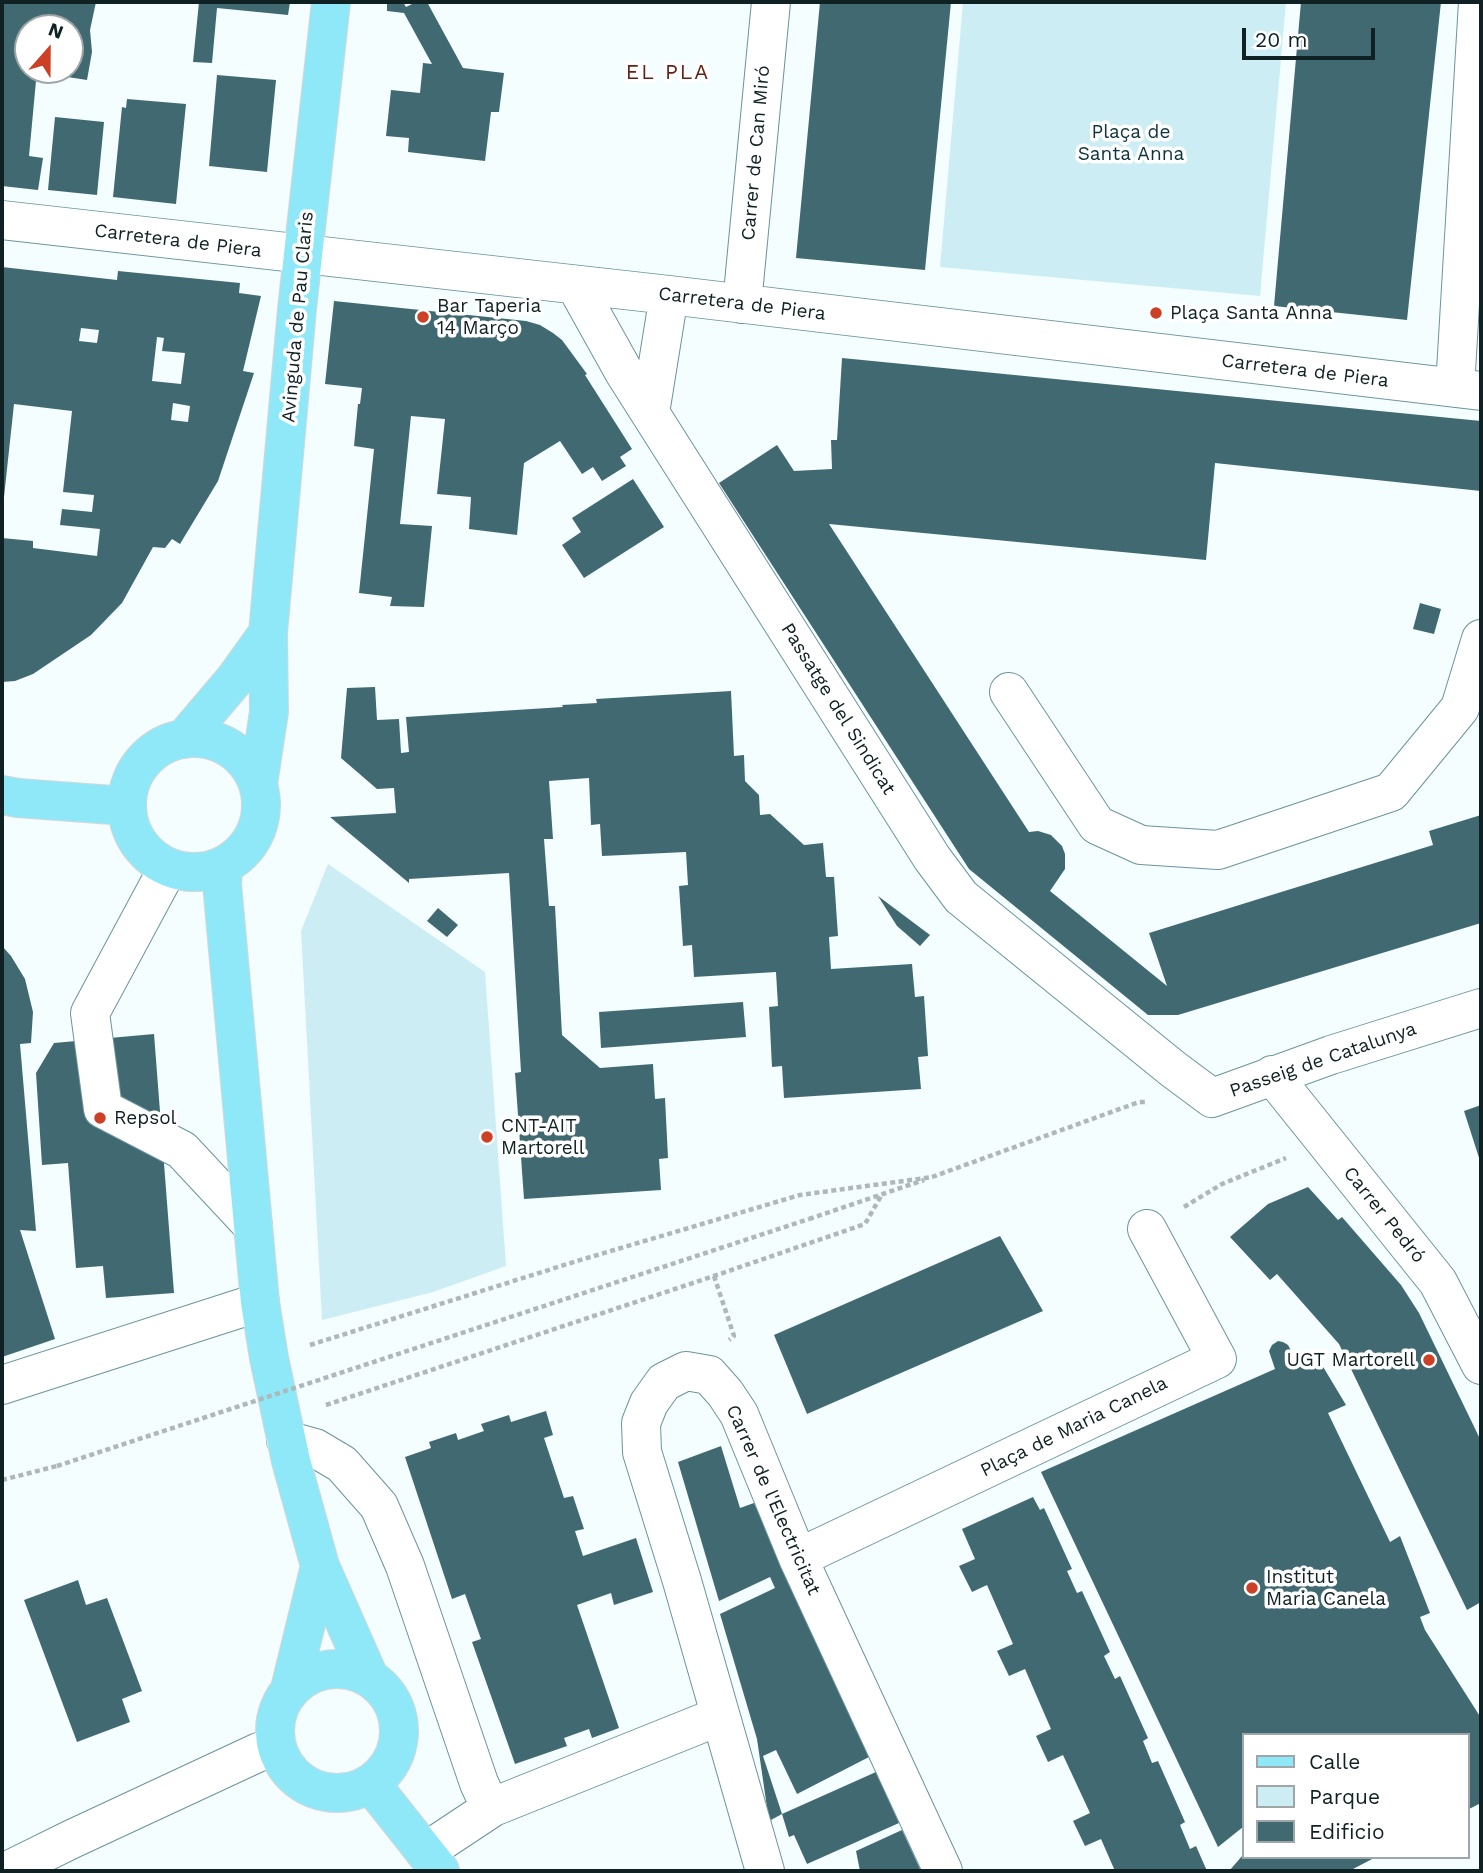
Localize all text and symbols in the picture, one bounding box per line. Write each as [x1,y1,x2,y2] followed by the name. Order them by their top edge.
[14,14,84,84] north arrow
[1245,14,1378,58] scale bar
[45,18,67,44] text: N
[1255,27,1307,52] text: 20 m
[627,60,709,86] district label: EL PLA
[737,64,775,242] street label: Carrer de Can Miró
[1078,121,1184,165] park label: Plaça de Santa Anna
[277,210,319,424] street label: Avinguda de Pau Claris
[93,219,263,263] street label: Carretera de Piera
[657,282,827,326] street label: Carretera de Piera
[437,295,541,339] place label: Bar Taperia 14 Março
[1170,302,1332,324] place label: Plaça Santa Anna
[1148,305,1164,321] marker: Plaça Santa Anna
[415,309,431,325] marker: Bar Taperia 14 Março
[1220,349,1390,393] street label: Carretera de Piera
[776,619,900,799] street label: Passatge del Sindicat
[1227,1017,1419,1103] street label: Passeig de Catalunya
[114,1107,176,1129] place label: Repsol
[92,1110,108,1126] marker: Repsol
[501,1115,584,1159] place label: CNT-AIT Martorell
[479,1129,495,1145] marker: CNT-AIT Martorell
[1338,1162,1430,1268] street label: Carrer Pedró
[1287,1349,1415,1371] place label: UGT Martorell
[1421,1352,1437,1368] marker: UGT Martorell
[977,1372,1171,1482] street label: Plaça de Maria Canela
[721,1401,825,1599] street label: Carrer de l'Electricitat
[1266,1566,1386,1610] place label: Institut Maria Canela
[1244,1580,1260,1596] marker: Institut Maria Canela
[1242,1733,1469,1859] legend
[1309,1749,1360,1774] text: Calle
[1309,1784,1380,1809] text: Parque
[1309,1819,1385,1844] text: Edificio

